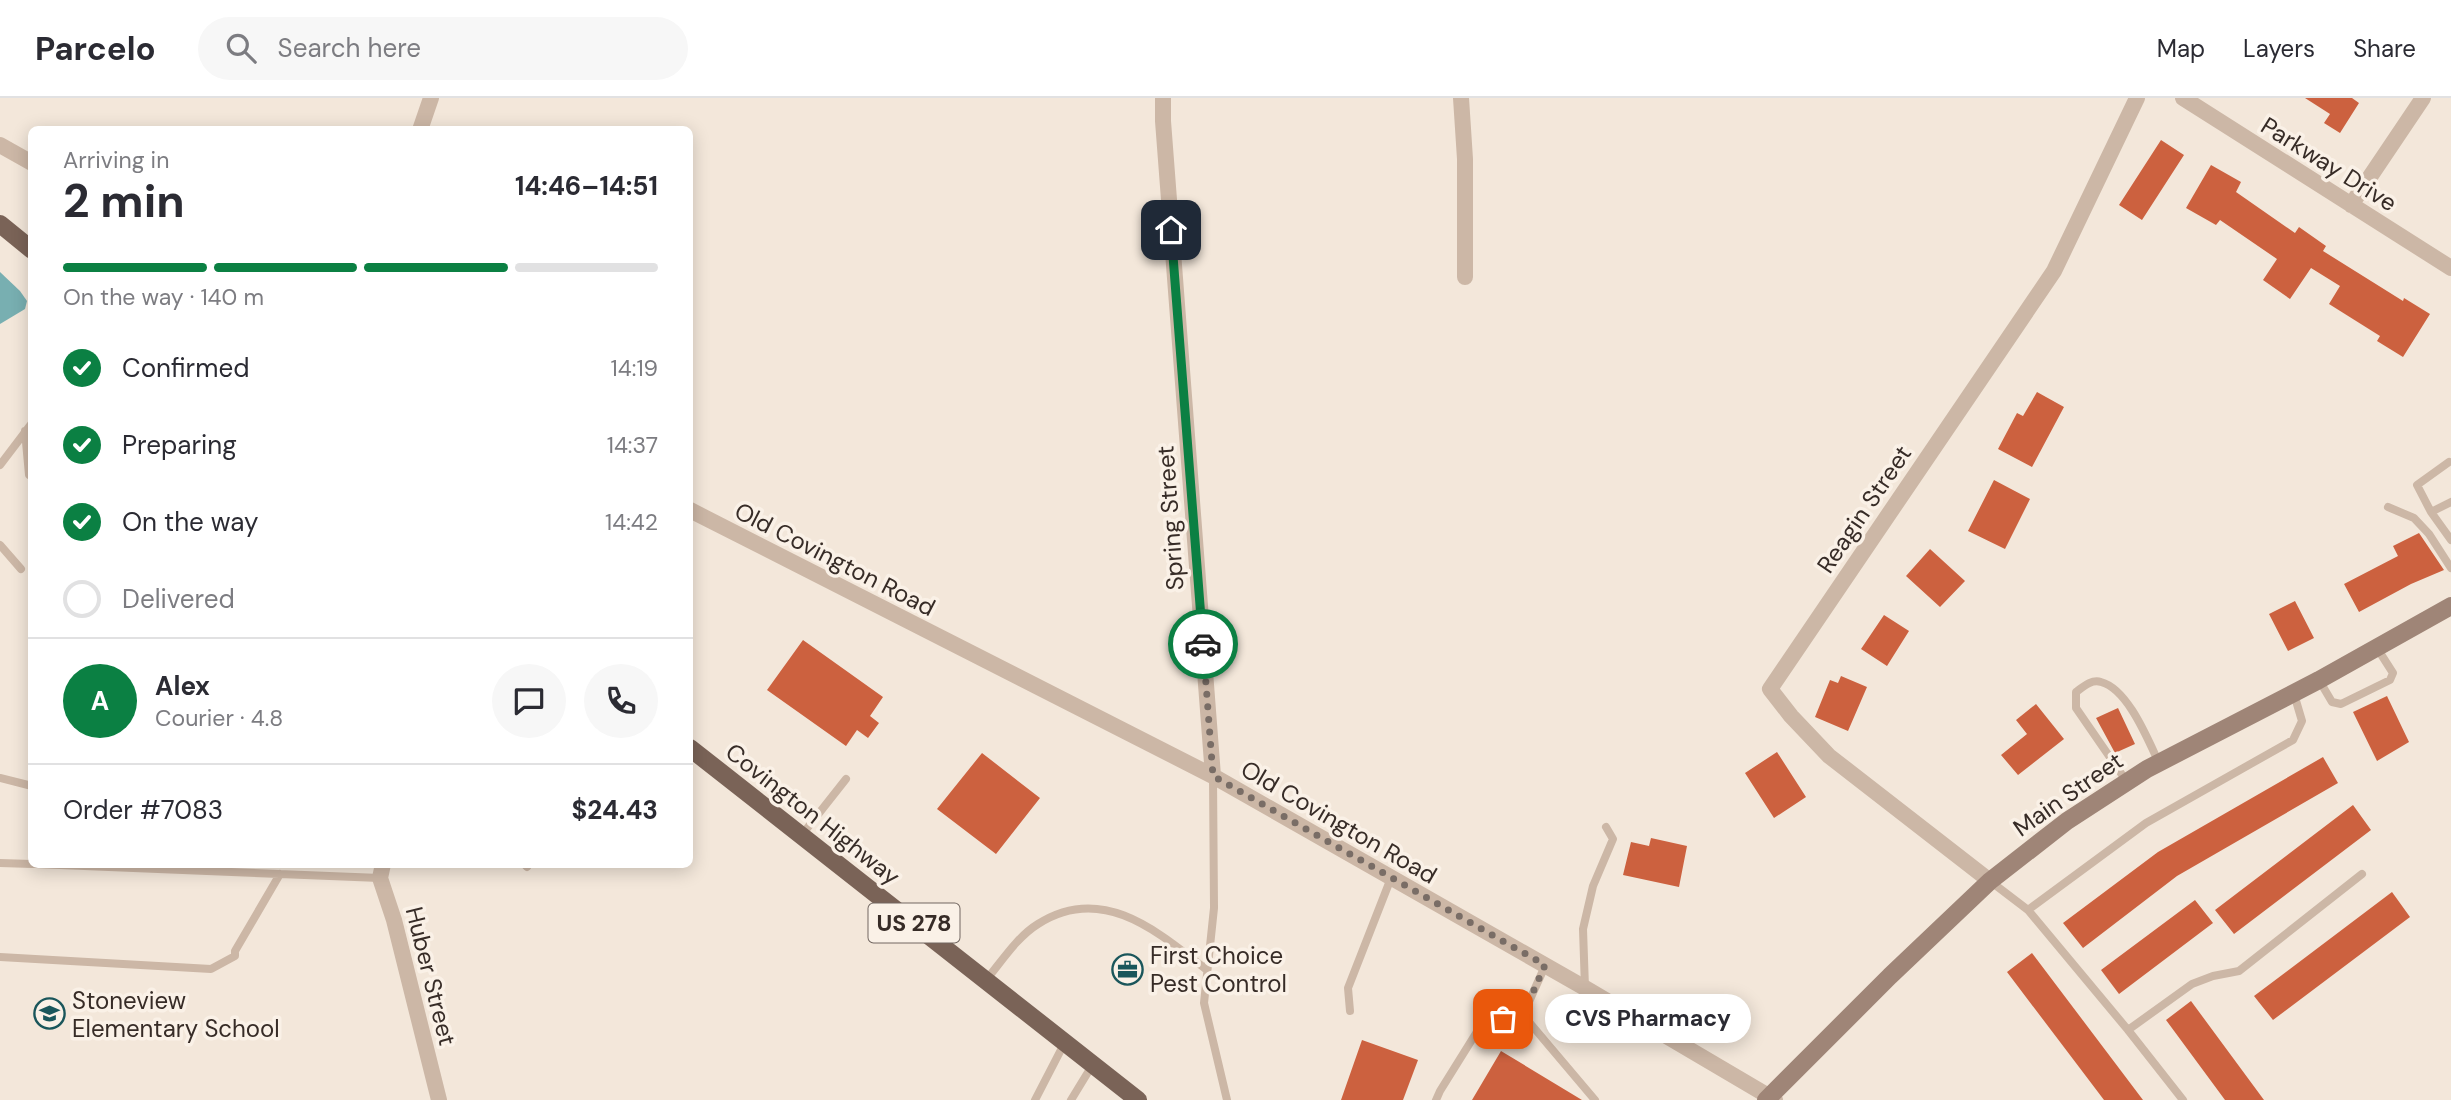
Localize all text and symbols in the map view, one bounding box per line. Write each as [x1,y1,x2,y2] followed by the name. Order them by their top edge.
[198,17,688,80] search box
[35,27,156,70] text: Parcelo
[222,29,260,67] icon: search
[278,31,421,65] text: Search here
[2157,33,2205,64] text: Map
[2243,33,2315,64] text: Layers
[2353,33,2416,64] text: Share
[2255,110,2403,218] street label: Parkway Drive
[63,145,169,175] text: Arriving in
[515,169,658,203] text: 14:46–14:51
[63,171,185,231] text: 2 min
[1141,200,1201,260] pin
[1152,211,1190,249] icon: home
[63,282,264,312] text: On the way · 140 m
[63,349,101,387] icon: check
[122,351,249,385] text: Confirmed
[611,353,658,383] text: 14:19
[63,426,101,464] icon: check
[122,428,237,462] text: Preparing
[607,430,658,460] text: 14:37
[1810,439,1918,579] street label: Reagin Street
[1149,445,1191,591] street label: Spring Street
[729,495,941,623] street label: Old Covington Road
[63,503,101,541] icon: check
[122,505,258,539] text: On the way
[605,507,658,537] text: 14:42
[122,582,235,616] text: Delivered
[1168,609,1238,679] courier
[1184,625,1222,663] icon: car
[492,664,566,738] button: chat
[584,664,658,738] button: phone
[155,669,210,703] text: Alex
[91,684,109,718] text: A
[155,703,283,733] text: Courier · 4.8
[719,736,907,892] street label: Covington Highway
[2007,745,2129,843] street label: Main Street
[1236,753,1442,891] street label: Old Covington Road
[63,793,223,827] text: Order #7083
[571,793,658,827] text: $24.43
[399,903,463,1049] street label: Huber Street
[869,904,960,943] road number: US 278
[1150,940,1287,999] place label: First Choice Pest Control
[1110,952,1144,986] office icon: First Choice Pest Control
[72,985,280,1044] place label: Stoneview Elementary School
[1473,989,1533,1049] pin
[1545,995,1752,1044] callout: CVS Pharmacy
[32,997,66,1031] school or university icon: Stoneview Elementary School
[1484,1000,1522,1038] icon: bag
[1565,1003,1731,1033] text: CVS Pharmacy

